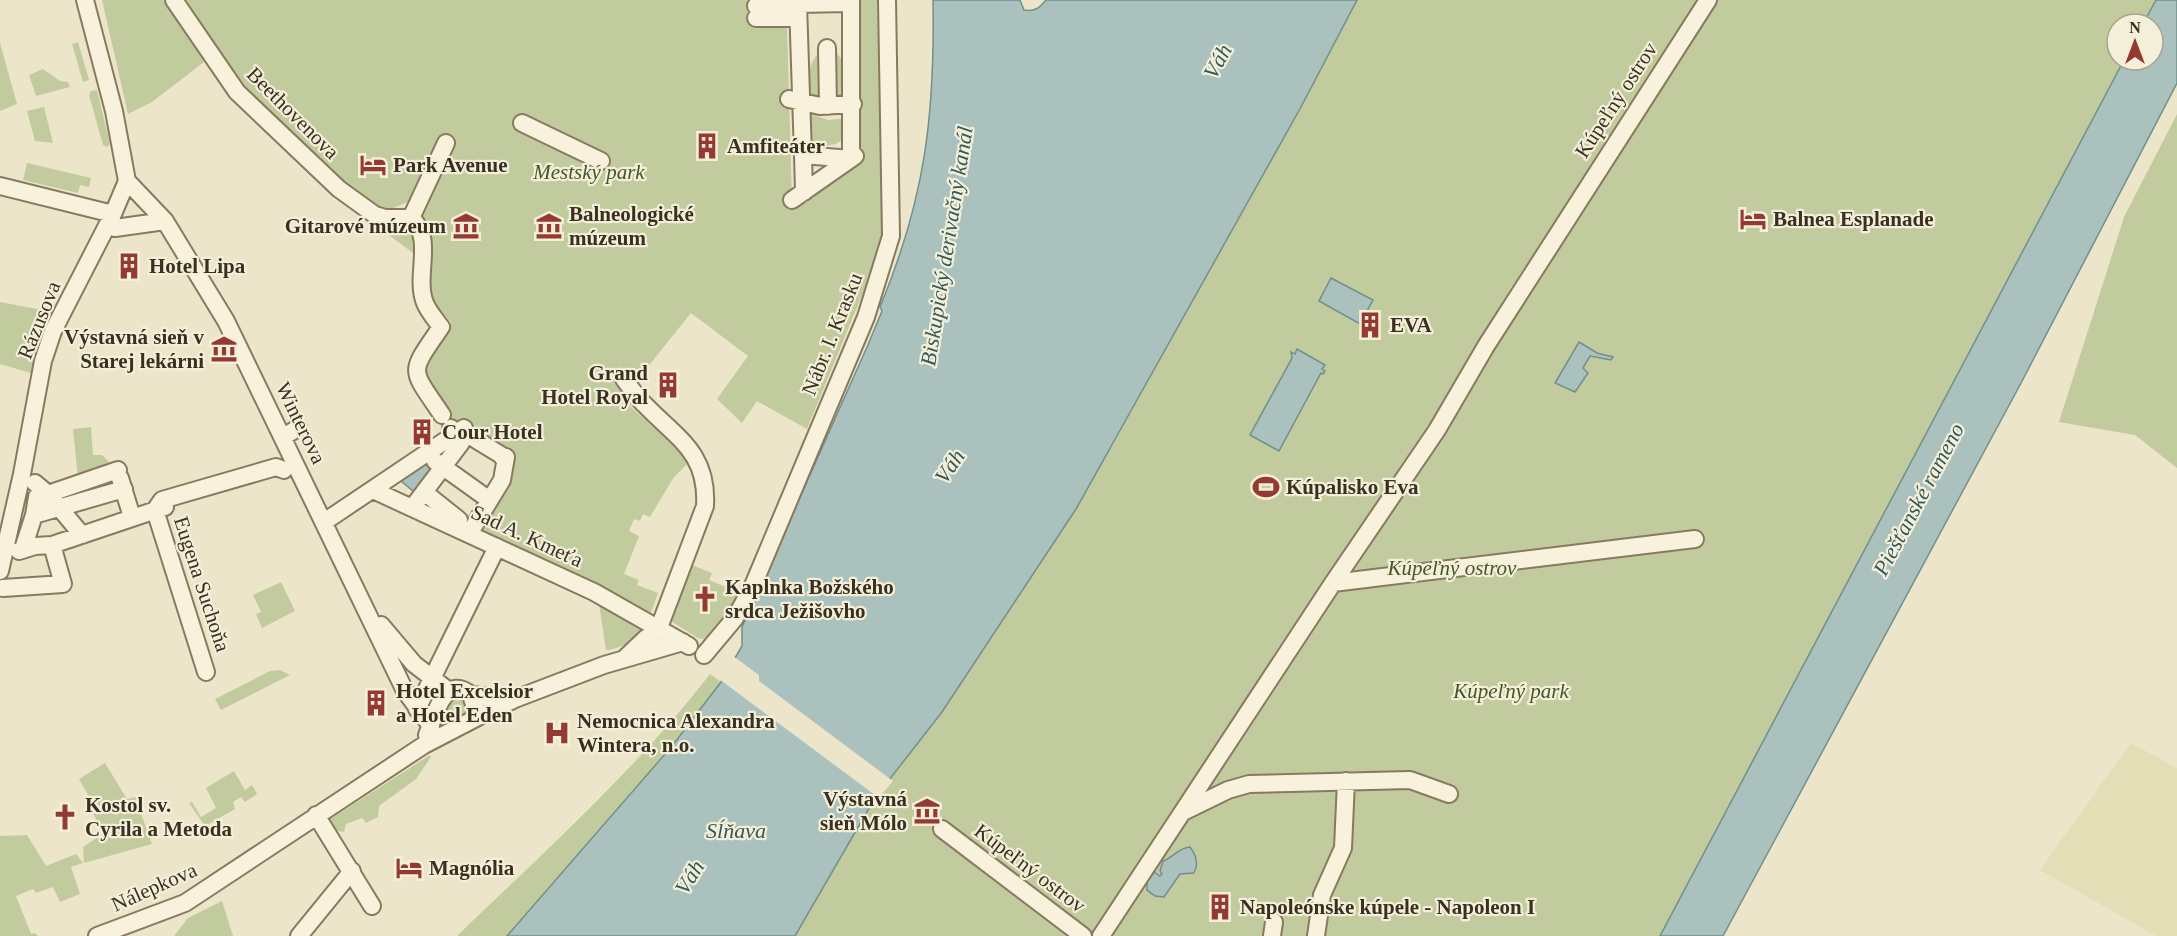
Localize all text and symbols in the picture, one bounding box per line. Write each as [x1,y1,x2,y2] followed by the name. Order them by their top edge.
[2105,12,2165,72] north arrow
[2129,19,2141,36] text: N
[1570,37,1662,162] street label: Kúpeľný ostrov
[1198,40,1237,83] water label: Váh
[242,62,344,164] street label: Beethovenova
[915,125,978,367] water label: Biskupický derivačný kanál
[692,131,722,161] building icon: Amfiteáter
[727,134,825,158] place label: Amfiteáter
[358,150,388,180] hotel icon: Park Avenue
[393,153,508,177] place label: Park Avenue
[532,160,645,184] park label: Mestský park
[569,202,694,250] place label: Balneologické múzeum
[1738,204,1768,234] hotel icon: Balnea Esplanade
[1773,207,1933,231] place label: Balnea Esplanade
[451,211,481,241] museum icon: Gitarové múzeum
[534,211,564,241] museum icon: Balneologické múzeum
[285,214,446,238] place label: Gitarové múzeum
[114,251,144,281] building icon: Hotel Lipa
[149,254,246,278] place label: Hotel Lipa
[797,269,868,399] street label: Nábr. I. Krasku
[13,277,66,362] street label: Rázusova
[1355,310,1385,340] building icon: EVA
[1390,313,1432,337] place label: EVA
[64,325,204,373] place label: Výstavná sieň v Starej lekárni
[209,334,239,364] museum icon: Výstavná sieň v Starej lekárni
[541,361,648,409] place label: Grand Hotel Royal
[653,370,683,400] building icon: Grand Hotel Royal
[271,378,331,468] street label: Winterova
[407,417,437,447] building icon: Cour Hotel
[1867,419,1969,580] water label: Piešťanské rameno
[442,420,543,444] place label: Cour Hotel
[929,445,970,488] water label: Váh
[1251,472,1281,502] sports icon: Kúpalisko Eva
[1286,475,1419,499] place label: Kúpalisko Eva
[467,500,587,573] street label: Sad A. Kmeťa
[169,513,235,655] street label: Eugena Suchoňa
[1387,556,1517,580] park label: Kúpeľný ostrov
[725,575,894,623] place label: Kaplnka Božského srdca Ježišovho
[690,584,720,614] church icon: Kaplnka Božského srdca Ježišovho
[396,679,533,727] place label: Hotel Excelsior a Hotel Eden
[1452,679,1569,703] park label: Kúpeľný park
[361,688,391,718] building icon: Hotel Excelsior a Hotel Eden
[577,709,775,757] place label: Nemocnica Alexandra Wintera, n.o.
[542,718,572,748] hospital icon: Nemocnica Alexandra Wintera, n.o.
[820,787,907,835] place label: Výstavná sieň Mólo
[85,793,232,841] place label: Kostol sv. Cyrila a Metoda
[912,796,942,826] museum icon: Výstavná sieň Mólo
[50,802,80,832] church icon: Kostol sv. Cyrila a Metoda
[706,818,766,843] water label: Sĺňava
[970,818,1091,918] street label: Kúpeľný ostrov
[394,853,424,883] hotel icon: Magnólia
[429,856,515,880] place label: Magnólia
[669,856,709,899] water label: Váh
[108,857,201,916] street label: Nálepkova
[1205,892,1235,922] building icon: Napoleónske kúpele - Napoleon I
[1240,895,1535,919] place label: Napoleónske kúpele - Napoleon I

